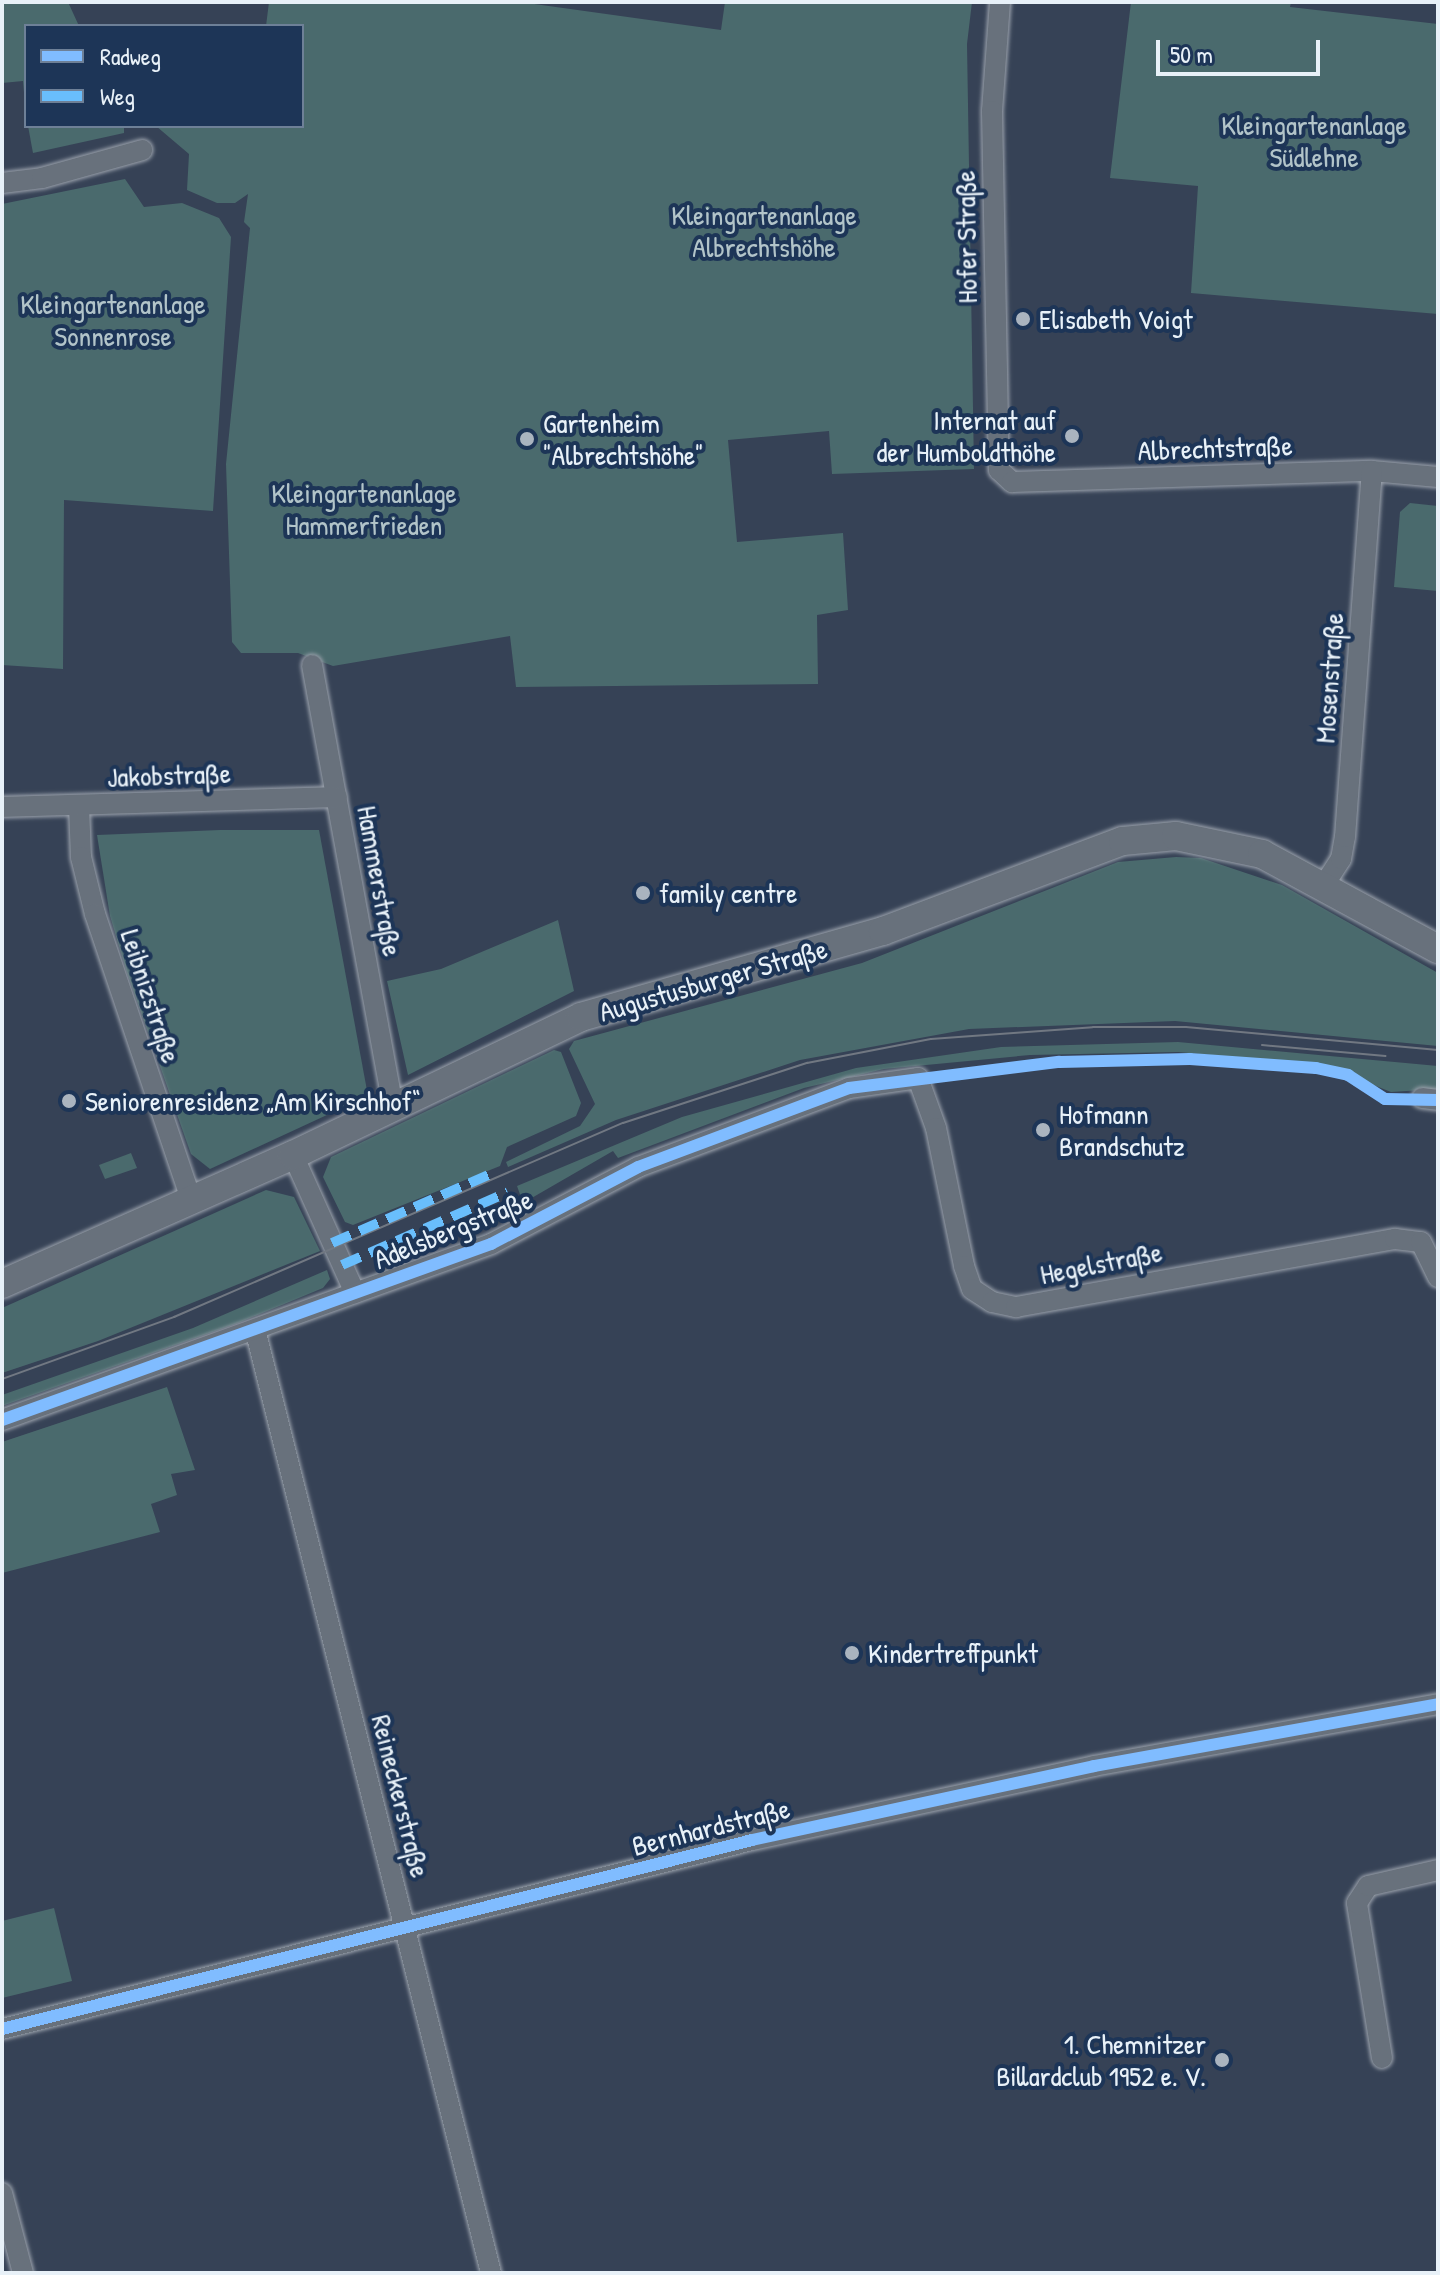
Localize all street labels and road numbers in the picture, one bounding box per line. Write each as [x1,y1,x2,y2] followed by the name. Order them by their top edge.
[948,170,984,304] street label: Hofer Straße
[1137,429,1293,467] street label: Albrechtstraße
[1308,612,1350,744] street label: Mosenstraße
[107,756,231,794] street label: Jakobstraße
[350,803,410,959] street label: Hammerstraße
[114,925,188,1067] street label: Leibnizstraße
[595,931,831,1029] street label: Augustusburger Straße
[369,1182,537,1276] street label: Adelsbergstraße
[1037,1235,1165,1291] street label: Hegelstraße
[365,1711,437,1881] street label: Reineckerstraße
[629,1791,793,1863] street label: Bernhardstraße

